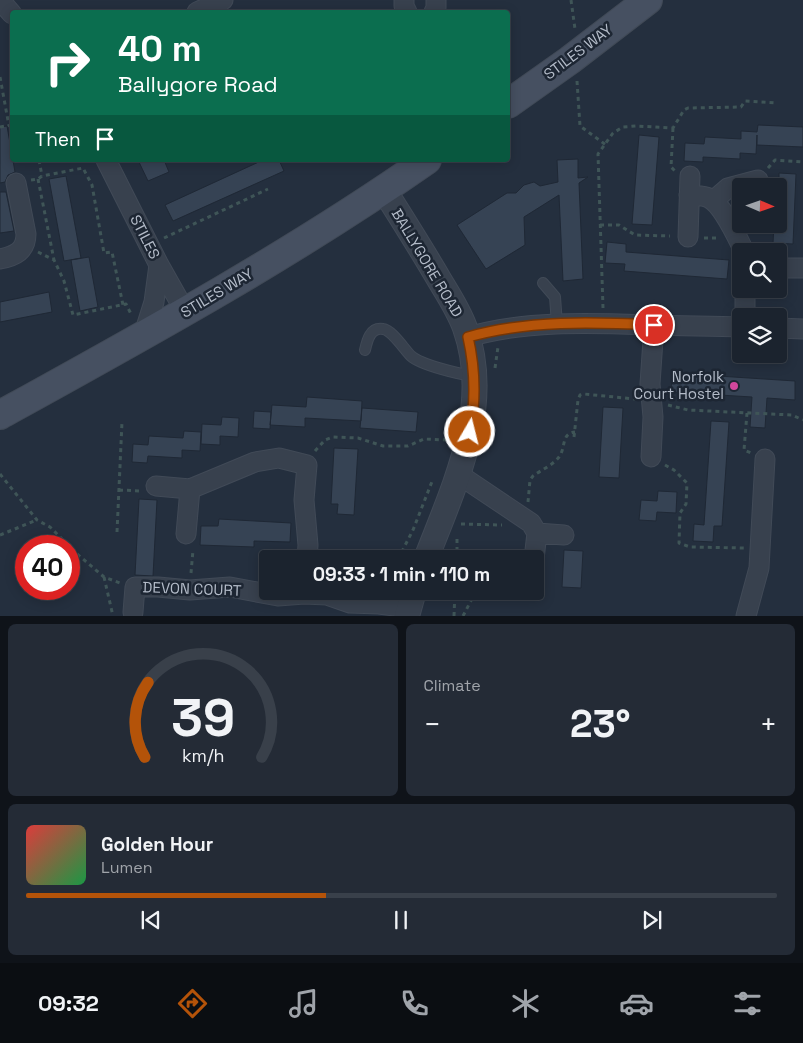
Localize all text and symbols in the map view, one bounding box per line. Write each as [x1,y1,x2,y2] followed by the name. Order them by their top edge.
[540,20,616,84] street label: STILES WAY
[118,27,202,71] text: 40 m
[35,30,100,95] icon: right
[118,70,278,98] text: Ballygore Road
[91,125,119,153] icon: arrive
[35,127,81,152] text: Then
[732,178,788,232] north arrow
[732,178,787,363] map controls
[388,205,467,320] street label: BALLYGORE ROAD
[126,211,165,262] street label: STILES
[732,243,787,298] button: search
[177,264,256,322] street label: STILES WAY
[633,304,675,346] pin
[732,308,787,363] button: layers
[640,311,668,339] icon: arrive
[633,367,724,403] place label: Norfolk Court Hostel
[728,380,740,392] marker: Norfolk Court Hostel
[443,405,495,457] position arrow
[15,535,80,600] speed limit sign: 40
[313,562,490,587] text: 09:33 · 1 min · 110 m
[142,577,242,600] street label: DEVON COURT
[424,675,481,696] text: Climate
[171,685,235,751] text: 39
[570,700,631,748] text: 23°
[424,706,441,742] text: −
[760,706,777,742] text: +
[181,744,224,767] text: km/h
[101,832,213,857] text: Golden Hour
[101,857,153,878] text: Lumen
[137,906,165,934] icon: previous
[387,906,415,934] icon: pause
[638,906,666,934] icon: next
[175,986,210,1021] icon: directions
[286,986,321,1021] icon: music
[397,986,432,1021] icon: phone
[508,986,543,1021] icon: climate
[619,986,654,1021] icon: car
[730,986,765,1021] icon: filters
[38,989,99,1017] text: 09:32

